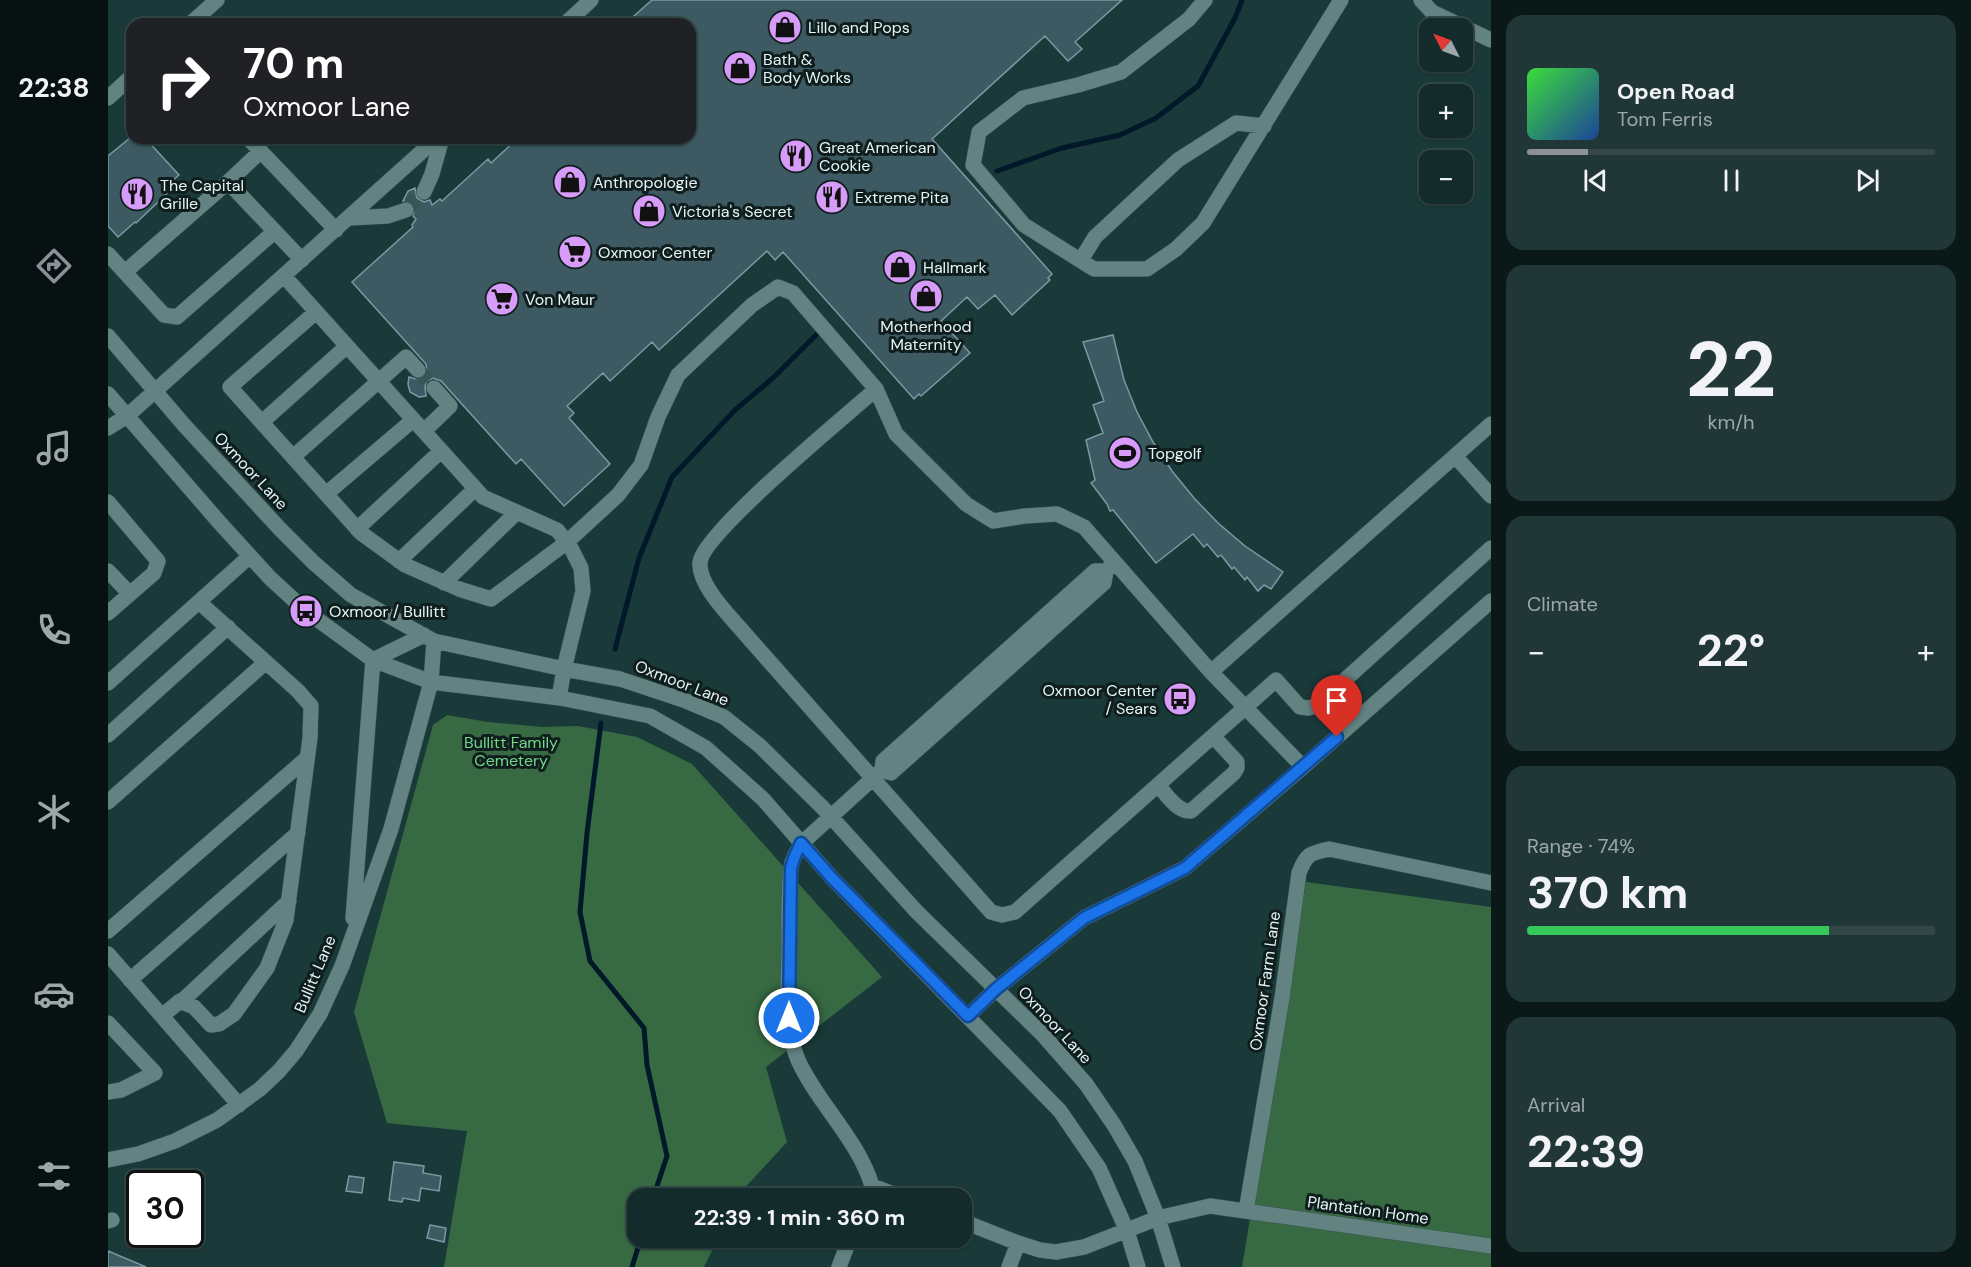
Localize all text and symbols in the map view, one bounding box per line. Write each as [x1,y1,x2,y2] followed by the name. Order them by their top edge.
[767,9,803,45] shop icon: Lillo and Pops
[808,17,910,38] place label: Lillo and Pops
[1419,18,1473,72] north arrow
[1419,18,1473,204] map controls
[243,36,344,91] text: 70 m
[144,42,222,120] icon: right
[763,49,851,88] place label: Bath & Body Works
[722,50,758,86] shop icon: Bath & Body Works
[18,70,90,105] text: 22:38
[1617,77,1735,106] text: Open Road
[1419,84,1473,138] button: +
[243,89,410,124] text: Oxmoor Lane
[1617,106,1713,132] text: Tom Ferris
[819,137,936,176] place label: Great American Cookie
[778,138,814,174] restaurant icon: Great American Cookie
[1419,150,1473,204] button: −
[552,164,588,200] shop icon: Anthropologie
[1579,164,1612,197] icon: previous
[1715,164,1748,197] icon: pause
[1851,164,1884,197] icon: next
[593,172,697,193] place label: Anthropologie
[160,175,244,214] place label: The Capital Grille
[119,176,155,212] restaurant icon: The Capital Grille
[814,179,850,215] restaurant icon: Extreme Pita
[855,187,949,208] place label: Extreme Pita
[631,193,667,229] shop icon: Victoria's Secret
[672,201,793,222] place label: Victoria's Secret
[557,234,593,270] supermarket icon: Oxmoor Center
[598,242,713,263] place label: Oxmoor Center
[33,245,75,287] icon: directions
[882,249,918,285] shop icon: Hallmark
[923,257,987,278] place label: Hallmark
[908,278,944,314] shop icon: Motherhood Maternity
[484,281,520,317] supermarket icon: Von Maur
[525,289,595,310] place label: Von Maur
[880,316,972,355] place label: Motherhood Maternity
[1686,319,1776,420] text: 22
[1707,409,1755,435] text: km/h
[33,427,75,469] icon: music
[210,428,292,514] street label: Oxmoor Lane
[1107,435,1143,471] sports icon: Topgolf
[1148,443,1202,464] place label: Topgolf
[1527,591,1598,617] text: Climate
[288,593,324,629] bus stop icon: Oxmoor / Bullitt
[329,601,446,622] place label: Oxmoor / Bullitt
[33,609,75,651] icon: phone
[1697,621,1765,680] text: 22°
[1527,630,1545,673] text: −
[1917,630,1935,673] text: +
[632,655,732,711] street label: Oxmoor Lane
[1311,675,1362,737] pin
[1042,680,1157,719] place label: Oxmoor Center / Sears
[1162,681,1198,717] bus stop icon: Oxmoor Center / Sears
[1320,684,1353,717] icon: arrive
[464,732,558,771] park label: Bullitt Family Cemetery
[33,791,75,833] icon: climate
[1527,833,1635,859] text: Range · 74%
[1527,863,1688,922] text: 370 km
[1245,910,1285,1052] street label: Oxmoor Farm Lane
[289,932,341,1016] street label: Bullitt Lane
[33,973,75,1015] icon: car
[1014,982,1096,1068] street label: Oxmoor Lane
[757,986,821,1050] position arrow
[1527,1092,1585,1118] text: Arrival
[1527,1122,1645,1181] text: 22:39
[33,1155,75,1197] icon: filters
[126,1170,204,1248] speed limit sign: 30
[1306,1191,1430,1229] street label: Plantation Home
[694,1203,905,1232] text: 22:39 · 1 min · 360 m

